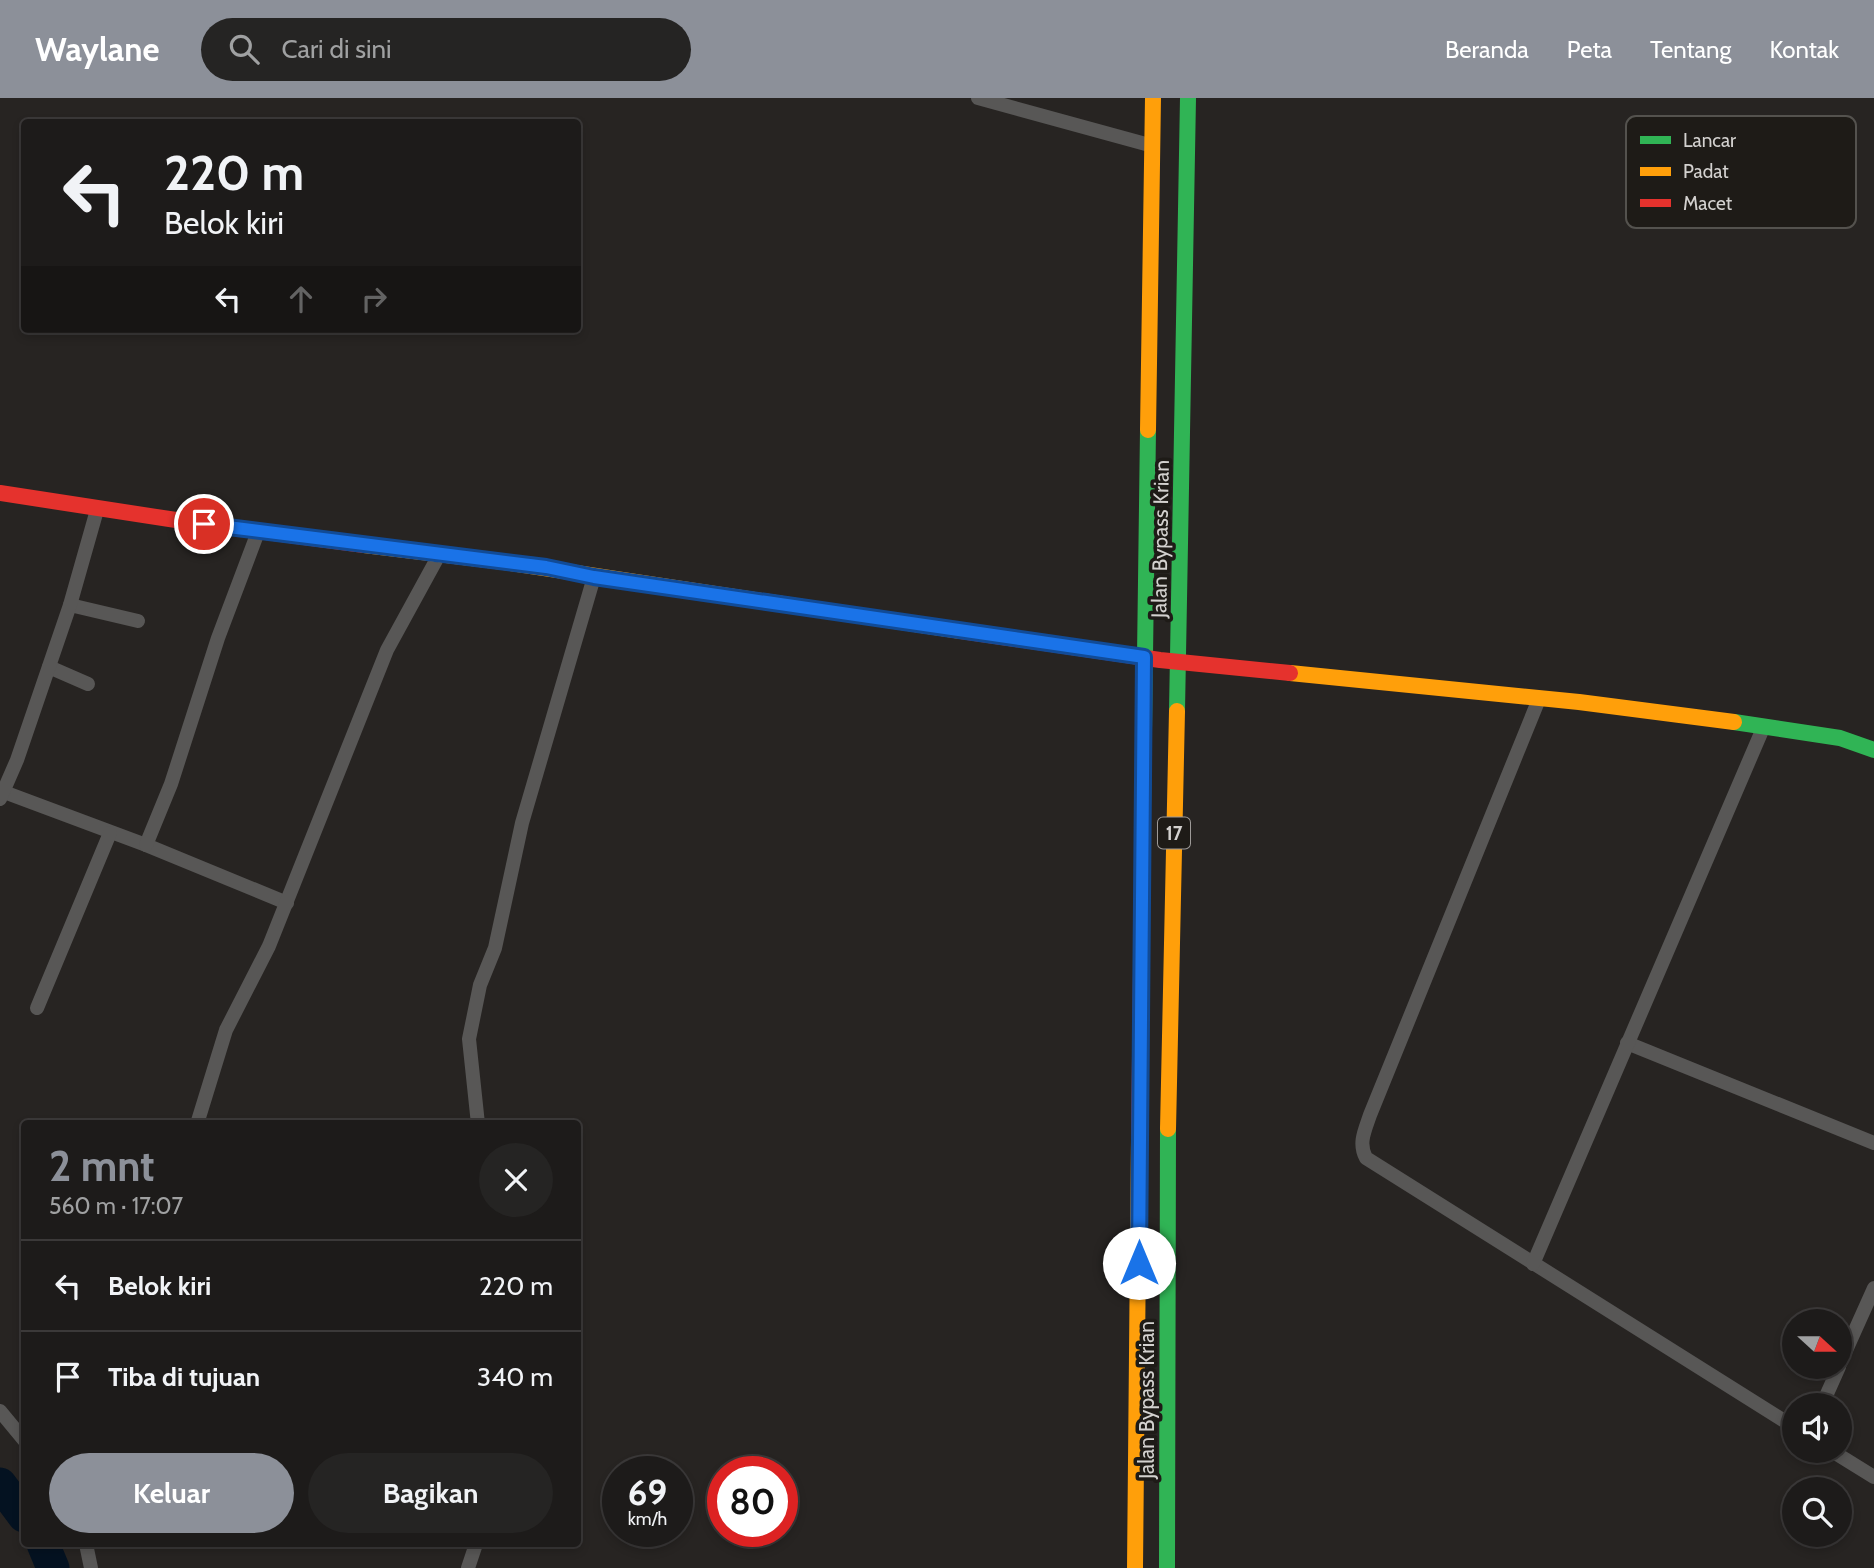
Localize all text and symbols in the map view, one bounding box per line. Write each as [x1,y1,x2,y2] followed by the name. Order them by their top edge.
[201,18,691,81] search box
[35,29,159,69] text: Waylane
[225,30,263,68] icon: search
[281,33,392,65] text: Cari di sini
[1445,35,1529,64] text: Beranda
[1567,35,1612,64] text: Peta
[1650,35,1731,64] text: Tentang
[1769,35,1839,64] text: Kontak
[1626,116,1856,228] legend
[1683,129,1736,152] text: Lancar
[164,143,304,202] text: 220 m
[49,147,140,238] icon: left
[1683,160,1729,183] text: Padat
[1683,192,1733,215] text: Macet
[164,203,284,242] text: Belok kiri
[209,280,247,318] icon: left
[282,280,320,318] icon: ahead
[355,280,393,318] icon: right
[1146,460,1174,619] street label: Jalan Bypass Krian
[174,494,234,554] pin
[185,505,223,543] icon: arrive
[1158,818,1190,848] road number: 17
[49,1140,155,1192] text: 2 mnt
[479,1143,553,1217] button: close
[49,1192,183,1220] text: 560 m · 17:07
[1102,1226,1176,1300] position arrow
[49,1267,87,1305] icon: left
[108,1270,211,1302] text: Belok kiri
[479,1270,553,1302] text: 220 m
[1782,1309,1852,1379] north arrow
[1782,1309,1852,1547] map controls
[1134,1321,1159,1480] street label: Jalan Bypass Krian
[49,1358,87,1396] icon: arrive
[108,1361,260,1393] text: Tiba di tujuan
[477,1361,553,1393] text: 340 m
[1782,1393,1852,1463] button: sound
[49,1453,294,1533] button: Keluar
[308,1453,553,1533] button: Bagikan
[707,1456,798,1547] speed limit sign: 80
[628,1471,667,1514] text: 69
[1782,1477,1852,1547] button: search
[628,1508,667,1530] text: km/h

